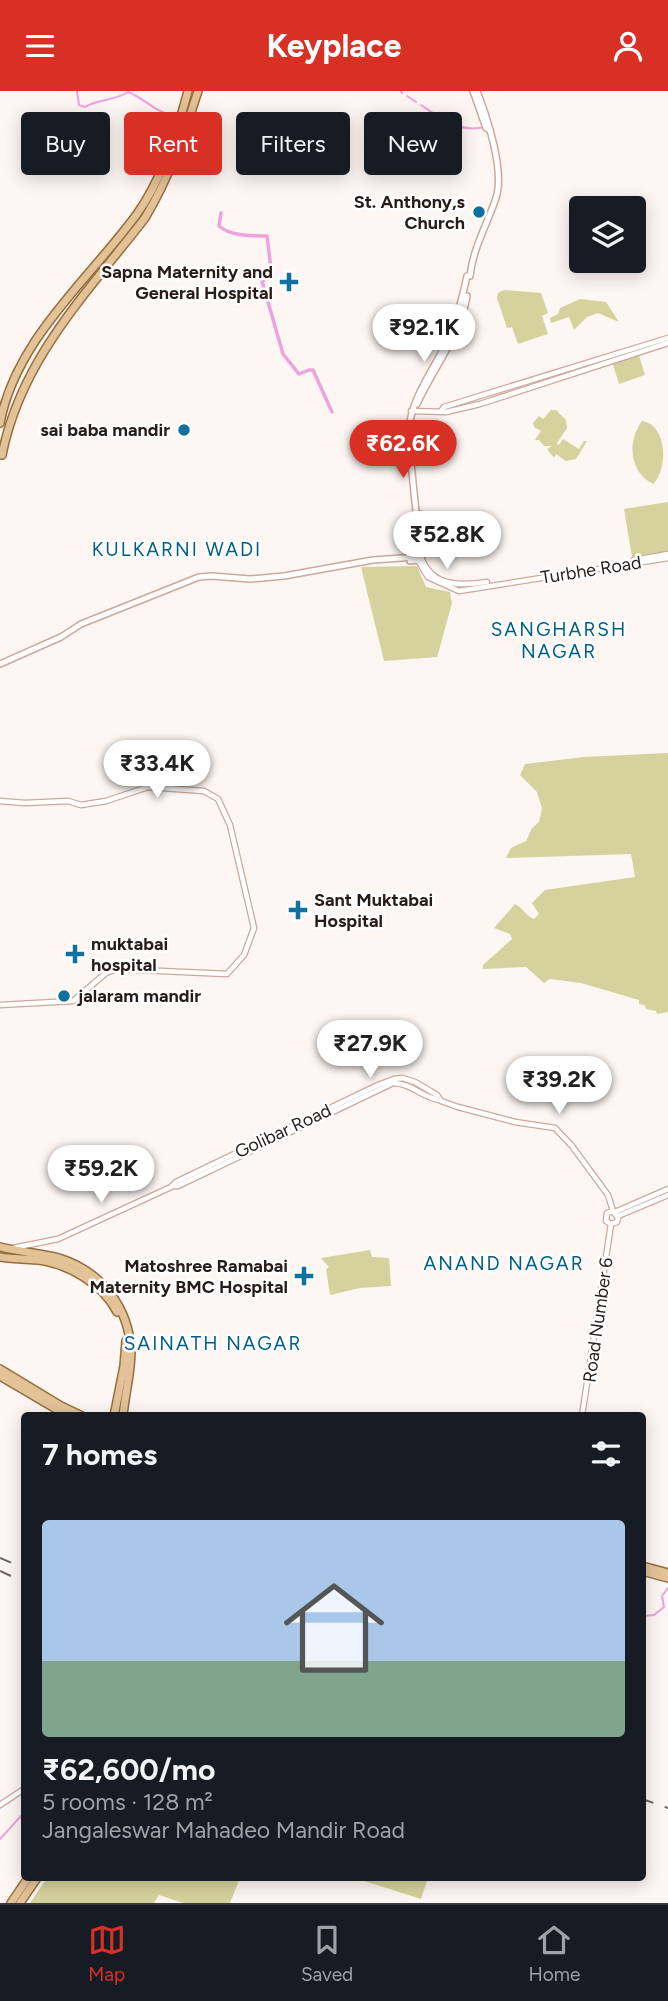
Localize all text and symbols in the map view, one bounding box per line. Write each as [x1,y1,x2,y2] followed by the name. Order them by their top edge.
[21,27,59,65] icon: menu
[266,27,402,65] text: Keyplace
[609,27,647,65] icon: person
[21,112,110,175] chip: Buy
[124,112,222,175] chip: Rent
[236,112,350,175] chip: Filters
[364,112,462,175] chip: New
[354,191,466,234] place label: St. Anthony,s Church
[569,196,646,273] map controls
[569,196,646,273] button: layers
[471,204,487,220] marker: St. Anthony,s Church
[101,261,273,304] place label: Sapna Maternity and General Hospital
[279,272,299,292] marker: Sapna Maternity and General Hospital
[367,305,481,364] pin: ₹92.1K
[388,313,460,341] text: ₹92.1K
[40,419,170,441] place label: sai baba mandir
[346,421,460,480] pin: ₹62.6K
[176,422,192,438] marker: sai baba mandir
[366,429,440,457] text: ₹62.6K
[390,511,504,571] pin: ₹52.8K
[409,520,485,548] text: ₹52.8K
[92,538,262,561] district label: KULKARNI WADI
[539,551,643,589] street label: Turbhe Road
[491,618,627,663] district label: SANGHARSH NAGAR
[100,741,214,800] pin: ₹33.4K
[120,749,194,777] text: ₹33.4K
[314,889,433,932] place label: Sant Muktabai Hospital
[288,900,308,920] marker: Sant Muktabai Hospital
[91,933,168,976] place label: muktabai hospital
[65,944,85,964] marker: muktabai hospital
[76,985,201,1007] place label: jalaram mandir
[56,988,72,1004] marker: jalaram mandir
[313,1021,427,1080] pin: ₹27.9K
[333,1029,407,1057] text: ₹27.9K
[502,1056,616,1116] pin: ₹39.2K
[522,1065,596,1093] text: ₹39.2K
[231,1099,335,1163] street label: Golibar Road
[44,1145,158,1205] pin: ₹59.2K
[64,1154,138,1182] text: ₹59.2K
[423,1252,585,1275] district label: ANAND NAGAR
[90,1255,288,1298] place label: Matoshree Ramabai Maternity BMC Hospital
[578,1256,618,1384] street label: Road Number 6
[294,1266,314,1286] marker: Matoshree Ramabai Maternity BMC Hospital
[124,1332,302,1355] district label: SAINATH NAGAR
[587,1435,625,1473] icon: filters
[42,1436,157,1473] text: 7 homes
[271,1565,397,1691] icon: home
[42,1751,215,1788] text: ₹62,600/mo
[42,1788,213,1816] text: 5 rooms · 128 m²
[42,1816,405,1844] text: Jangaleswar Mahadeo Mandir Road
[88,1921,126,1986] tab: Map
[301,1921,353,1986] tab: Saved
[529,1921,580,1986] tab: Home

